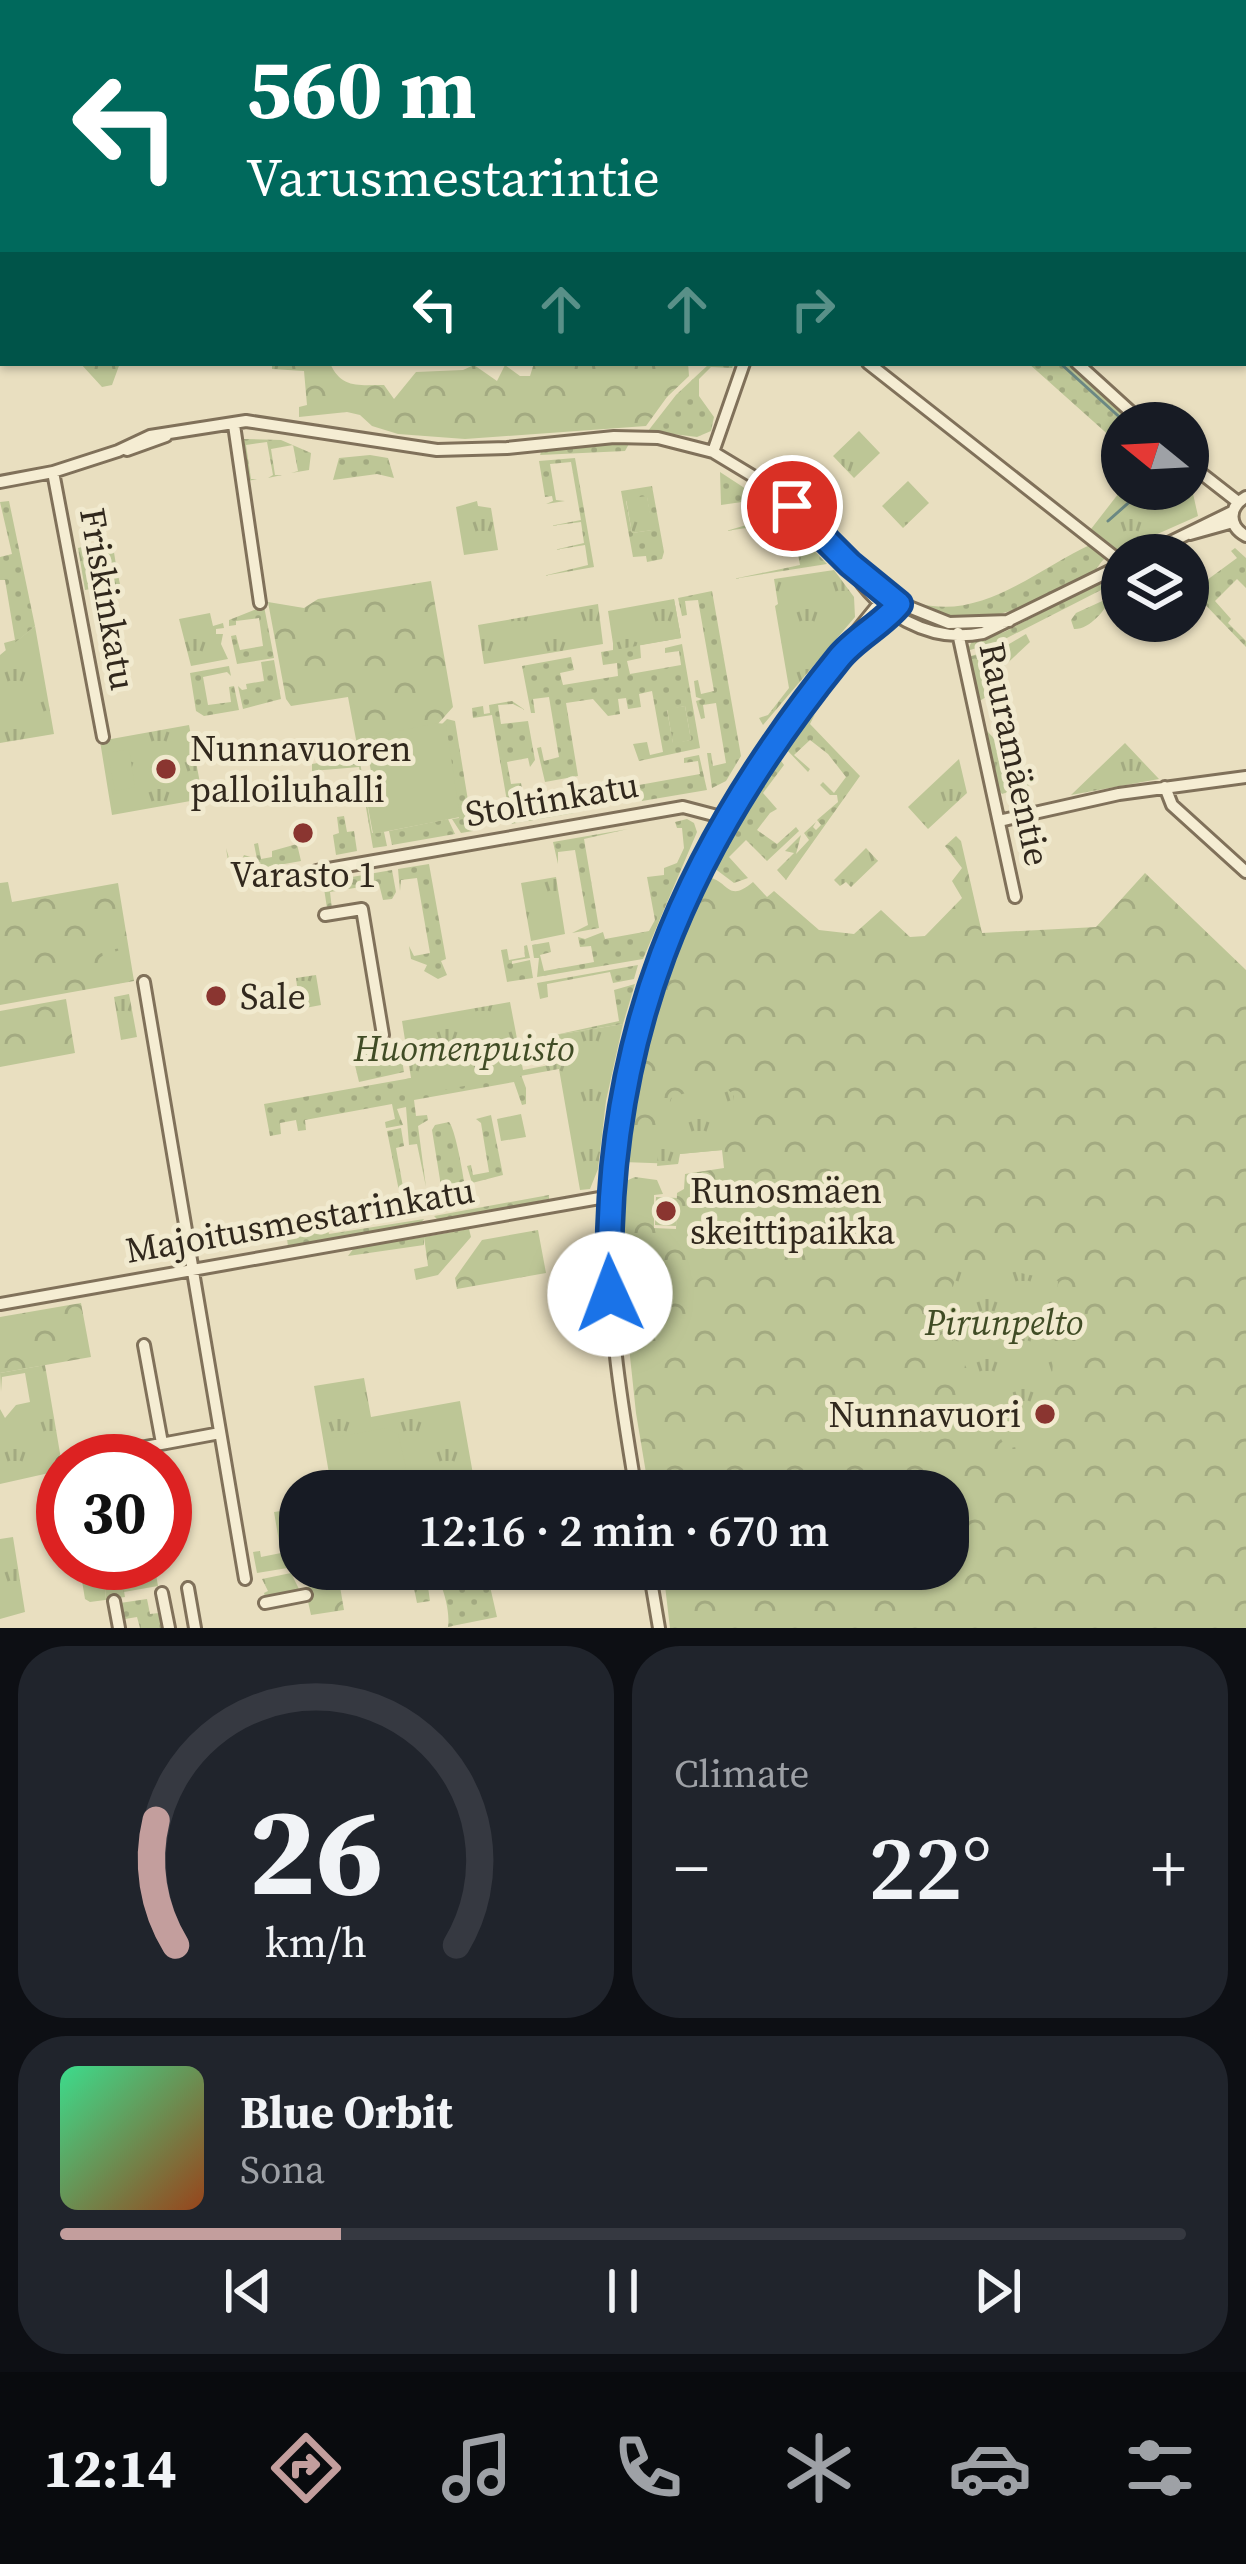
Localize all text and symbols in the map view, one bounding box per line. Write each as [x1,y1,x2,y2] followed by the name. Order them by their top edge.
[246,31,477,146] text: 560 m
[48,48,204,204] icon: left
[246,140,660,214] text: Varusmestarintie
[402,276,468,342] icon: left
[528,276,594,342] icon: ahead
[654,276,720,342] icon: ahead
[780,276,846,342] icon: right
[1101,402,1209,510] north arrow
[1101,402,1209,642] map controls
[741,455,843,557] pin
[759,473,825,539] icon: arrive
[68,504,148,694] street label: Friskinkatu
[1101,534,1209,642] button: layers
[967,638,1063,870] street label: Rauramäentie
[190,724,412,814] place label: Nunnavuoren palloiluhalli
[153,756,179,782] marker: Nunnavuoren palloiluhalli
[462,760,642,838] street label: Stoltinkatu
[290,820,316,846] marker: Varasto 1
[230,850,376,899] place label: Varasto 1
[240,972,306,1021] place label: Sale
[203,983,229,1009] marker: Sale
[353,1024,574,1073] park label: Huomenpuisto
[122,1165,478,1275] street label: Majoitusmestarinkatu
[690,1166,896,1256] place label: Runosmäen skeittipaikka
[653,1198,679,1224] marker: Runosmäen skeittipaikka
[547,1231,673,1357] position arrow
[924,1298,1083,1347] park label: Pirunpelto
[829,1390,1021,1439] place label: Nunnavuori
[1032,1401,1058,1427] marker: Nunnavuori
[36,1434,192,1590] speed limit sign: 30
[419,1499,829,1561] text: 12:16 · 2 min · 670 m
[674,1747,809,1800] text: Climate
[248,1765,384,1936] text: 26
[868,1806,992,1929] text: 22°
[674,1823,709,1913] text: −
[1151,1823,1186,1913] text: +
[265,1913,367,1971] text: km/h
[240,2081,453,2143] text: Blue Orbit
[240,2143,325,2196] text: Sona
[215,2258,281,2324] icon: previous
[590,2258,656,2324] icon: pause
[965,2258,1031,2324] icon: next
[264,2426,348,2510] icon: directions
[435,2426,519,2510] icon: music
[606,2426,690,2510] icon: phone
[777,2426,861,2510] icon: climate
[948,2426,1032,2510] icon: car
[1118,2426,1202,2510] icon: filters
[43,2431,177,2505] text: 12:14

